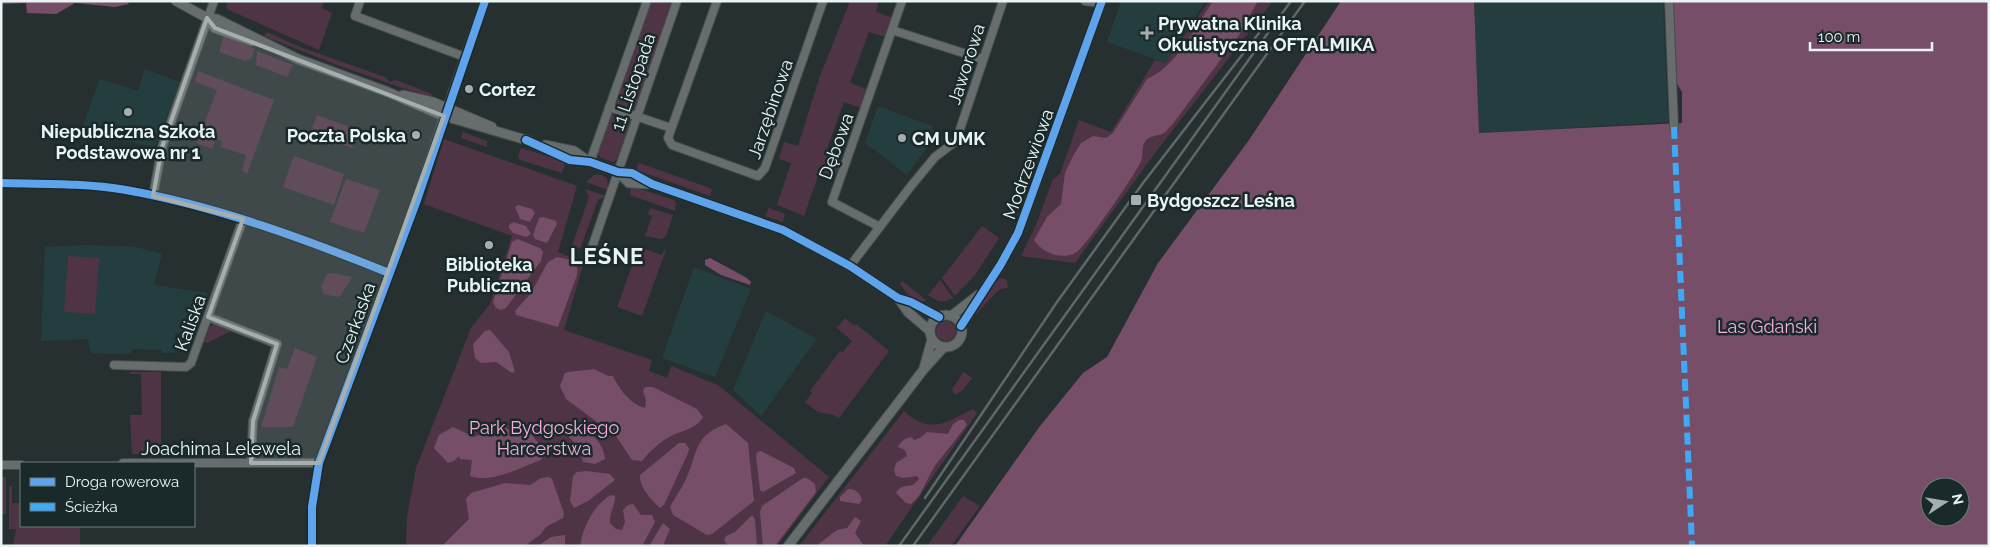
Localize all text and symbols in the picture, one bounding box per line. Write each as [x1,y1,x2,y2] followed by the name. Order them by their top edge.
[1158,13,1375,55] place label: Prywatna Klinika Okulistyczna OFTALMIKA
[1810,20,1932,52] scale bar
[943,21,989,107] street label: Jaworowa
[1140,26,1154,40] marker: Prywatna Klinika Okulistyczna OFTALMIKA
[1818,28,1860,46] text: 100 m
[607,31,659,133] street label: 11 Listopada
[743,56,797,162] street label: Jarzębinowa
[479,79,536,100] place label: Cortez
[463,83,475,95] marker: Cortez
[122,106,134,118] marker: Niepubliczna Szkoła Podstawowa nr 1
[998,106,1058,222] street label: Modrzewiowa
[814,110,858,182] street label: Dębowa
[41,121,215,163] place label: Niepubliczna Szkoła Podstawowa nr 1
[287,125,406,146] place label: Poczta Polska
[912,128,986,149] place label: CM UMK
[410,129,422,141] marker: Poczta Polska
[896,132,908,144] marker: CM UMK
[1147,190,1295,211] place label: Bydgoszcz Leśna
[1129,193,1143,207] marker: Bydgoszcz Leśna
[483,239,495,251] marker: Biblioteka Publiczna
[570,243,644,269] district label: LEŚNE
[445,254,533,296] place label: Biblioteka Publiczna
[331,279,379,367] street label: Czerkaska
[170,292,210,354] street label: Kaliska
[1717,316,1817,337] park label: Las Gdański
[469,417,619,459] park label: Park Bydgoskiego Harcerstwa
[141,438,301,459] street label: Joachima Lelewela
[20,462,195,527] legend
[65,473,179,491] text: Droga rowerowa
[1920,477,1970,527] north arrow
[1949,492,1967,506] text: N
[65,498,118,516] text: Ścieżka

